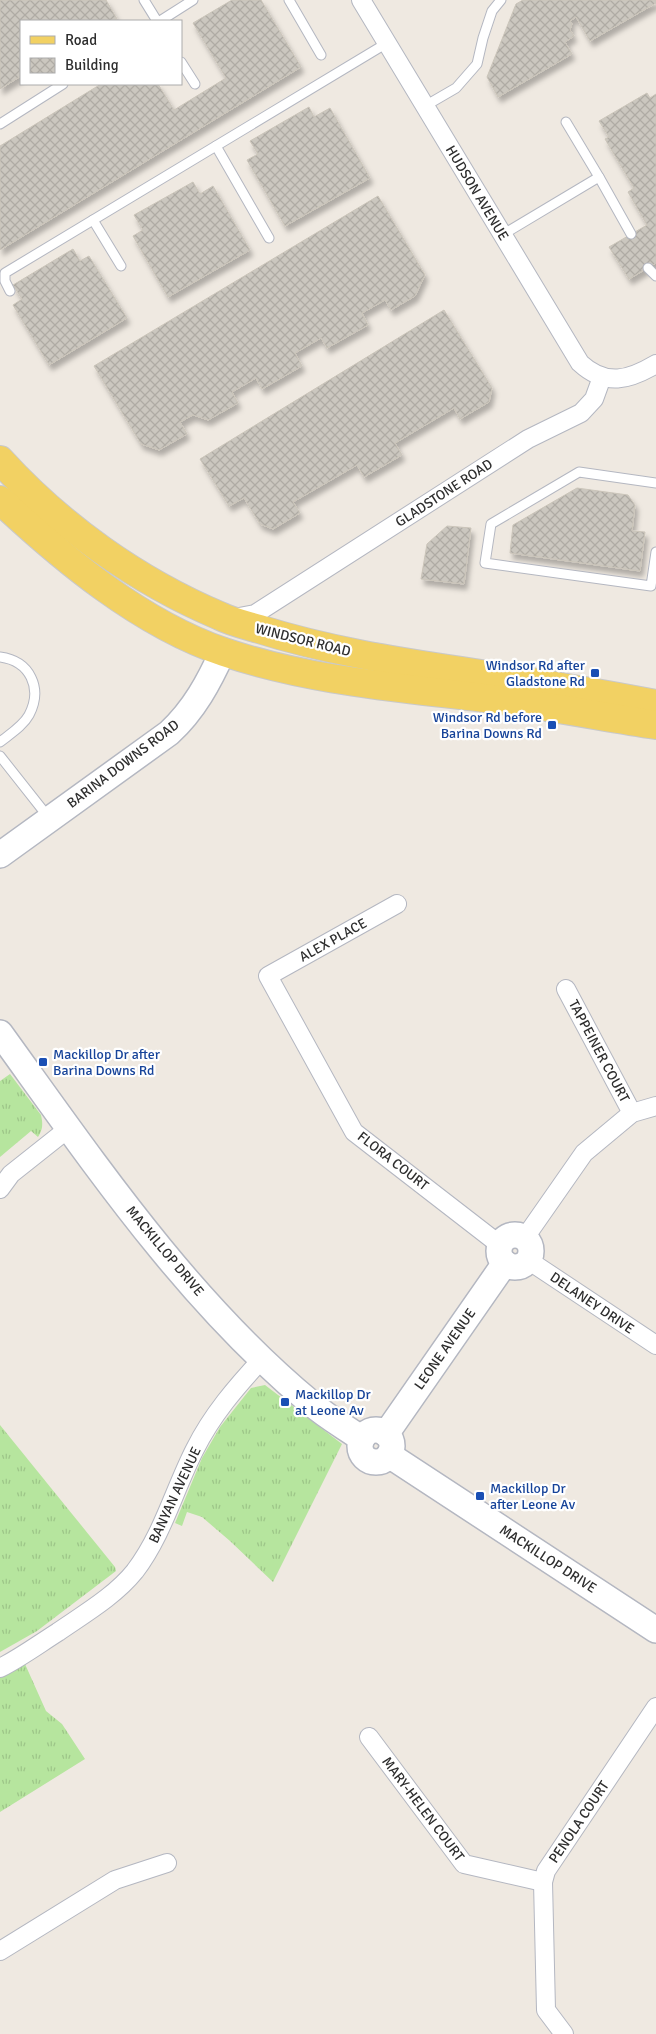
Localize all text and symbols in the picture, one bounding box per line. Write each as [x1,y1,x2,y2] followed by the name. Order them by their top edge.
[20,20,182,85] legend
[65,31,97,49] text: Road
[65,56,119,74] text: Building
[442,142,512,244] street label: HUDSON AVENUE
[392,455,496,531] street label: GLADSTONE ROAD
[253,620,353,660] street label: WINDSOR ROAD
[486,657,586,690] place label: Windsor Rd after Gladstone Rd
[589,667,601,679] marker: Windsor Rd after Gladstone Rd
[433,709,542,742] place label: Windsor Rd before Barina Downs Rd
[64,716,182,812] street label: BARINA DOWNS ROAD
[546,719,558,731] marker: Windsor Rd before Barina Downs Rd
[296,914,370,966] street label: ALEX PLACE
[565,997,633,1105] street label: TAPPEINER COURT
[53,1046,161,1079] place label: Mackillop Dr after Barina Downs Rd
[37,1056,49,1068] marker: Mackillop Dr after Barina Downs Rd
[354,1128,432,1194] street label: FLORA COURT
[122,1202,208,1300] street label: MACKILLOP DRIVE
[547,1269,637,1337] street label: DELANEY DRIVE
[411,1305,479,1393] street label: LEONE AVENUE
[295,1386,371,1419] place label: Mackillop Dr at Leone Av
[279,1396,291,1408] marker: Mackillop Dr at Leone Av
[145,1444,205,1546] street label: BANYAN AVENUE
[490,1480,576,1513] place label: Mackillop Dr after Leone Av
[474,1490,486,1502] marker: Mackillop Dr after Leone Av
[496,1521,600,1597] street label: MACKILLOP DRIVE
[378,1753,468,1865] street label: MARY-HELEN COURT
[545,1778,613,1866] street label: PENOLA COURT

